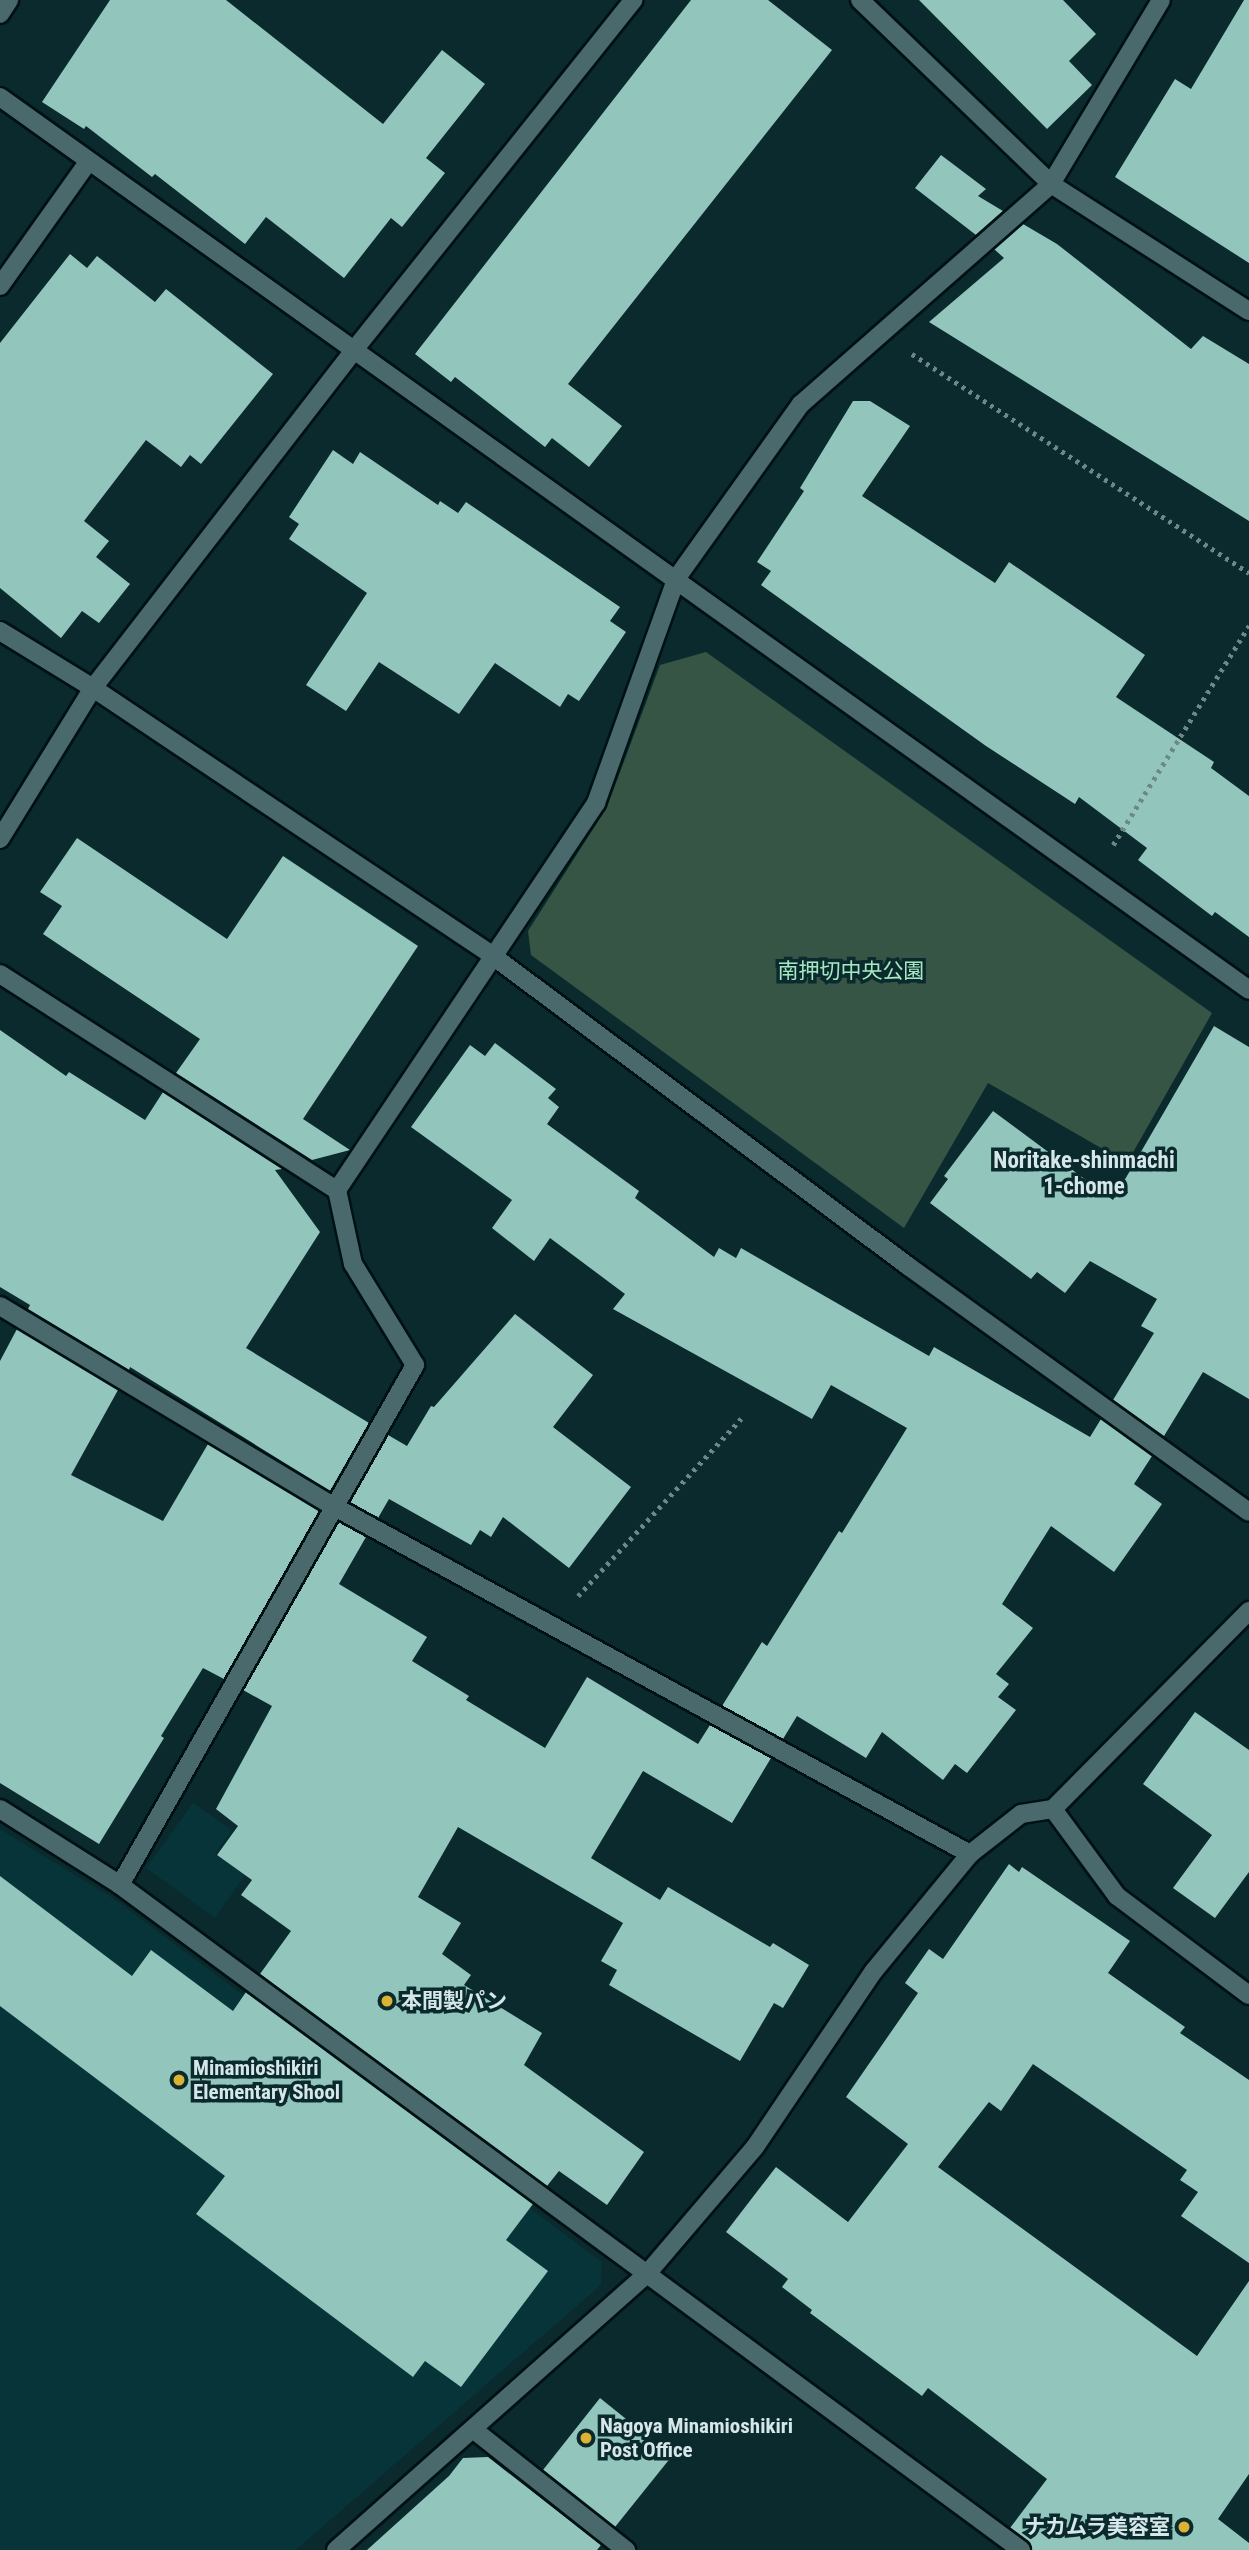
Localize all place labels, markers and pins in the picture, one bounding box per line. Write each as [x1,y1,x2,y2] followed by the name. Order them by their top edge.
[401,1988,506,2014] place label: 本間製パン
[379,1993,395,2009] marker: 本間製パン
[193,2055,340,2105] place label: Minamioshikiri Elementary Shool
[171,2072,187,2088] marker: Minamioshikiri Elementary Shool
[600,2413,793,2463] place label: Nagoya Minamioshikiri Post Office
[578,2430,594,2446] marker: Nagoya Minamioshikiri Post Office
[1023,2514,1170,2540] place label: ナカムラ美容室
[1176,2519,1192,2535] marker: ナカムラ美容室

